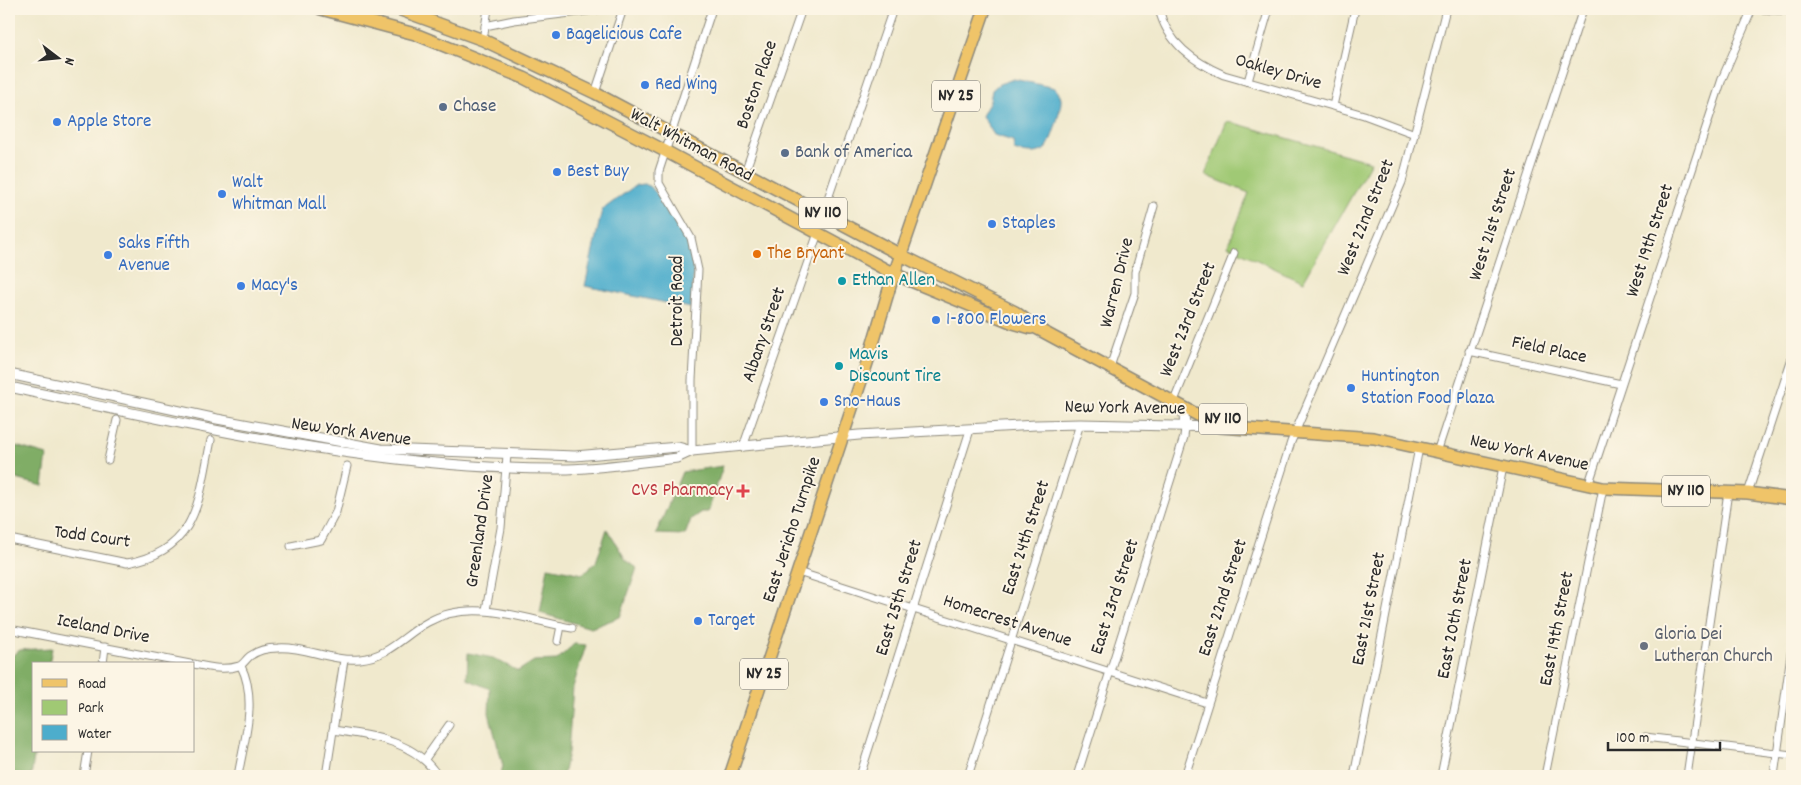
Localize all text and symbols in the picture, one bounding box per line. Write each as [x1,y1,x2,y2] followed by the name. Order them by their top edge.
[566,22,682,49] place label: Bagelicious Cafe
[550,29,562,41] marker: Bagelicious Cafe
[32,32,82,82] north arrow
[730,37,786,133] street label: Boston Place
[1231,48,1325,98] street label: Oakley Drive
[58,55,79,67] text: N
[655,72,717,99] place label: Red Wing
[639,79,651,91] marker: Red Wing
[932,80,980,112] road number: NY 25
[453,94,496,121] place label: Chase
[437,101,449,113] marker: Chase
[624,102,758,190] street label: Walt Whitman Road
[67,109,151,136] place label: Apple Store
[51,116,63,128] marker: Apple Store
[795,140,913,167] place label: Bank of America
[779,147,791,159] marker: Bank of America
[1331,156,1403,280] street label: West 22nd Street
[567,159,629,186] place label: Best Buy
[1463,165,1525,285] street label: West 21st Street
[551,166,563,178] marker: Best Buy
[232,170,327,219] place label: Walt Whitman Mall
[1620,181,1682,301] street label: West 19th Street
[216,188,228,200] marker: Walt Whitman Mall
[799,198,847,228] road number: NY 110
[1002,211,1056,238] place label: Staples
[986,218,998,230] marker: Staples
[118,231,190,280] place label: Saks Fifth Avenue
[1094,235,1142,331] street label: Warren Drive
[767,241,844,268] place label: The Bryant
[751,248,763,260] marker: The Bryant
[102,249,114,261] marker: Saks Fifth Avenue
[665,255,692,347] street label: Detroit Road
[1154,258,1224,382] street label: West 23rd Street
[852,268,935,295] place label: Ethan Allen
[251,273,298,300] place label: Macy's
[836,275,848,287] marker: Ethan Allen
[235,280,247,292] marker: Macy's
[736,284,794,386] street label: Albany Street
[946,307,1046,334] place label: 1-800 Flowers
[930,314,942,326] marker: 1-800 Flowers
[1509,330,1589,372] street label: Field Place
[849,342,941,391] place label: Mavis Discount Tire
[833,360,845,372] marker: Mavis Discount Tire
[1361,364,1495,413] place label: Huntington Station Food Plaza
[1345,382,1357,394] marker: Huntington Station Food Plaza
[834,389,901,416] place label: Sno-Haus
[1064,394,1186,424] street label: New York Avenue
[818,396,830,408] marker: Sno-Haus
[1199,404,1247,434] road number: NY 110
[289,411,413,455] street label: New York Avenue
[1467,428,1591,480] street label: New York Avenue
[757,454,829,606] street label: East Jericho Turnpike
[460,473,502,589] street label: Greenland Drive
[1662,476,1710,506] road number: NY 110
[996,477,1058,599] street label: East 24th Street
[631,478,733,505] place label: CVS Pharmacy
[737,485,749,497] marker: CVS Pharmacy
[52,519,132,557] street label: Todd Court
[1085,536,1147,658] street label: East 23rd Street
[1192,536,1256,660] street label: East 22nd Street
[870,537,930,659] street label: East 25th Street
[1346,550,1394,668] street label: East 21st Street
[1431,557,1481,681] street label: East 20th Street
[1534,569,1582,689] street label: East 19th Street
[939,588,1075,656] street label: Homecrest Avenue
[54,608,152,652] street label: Iceland Drive
[708,608,755,635] place label: Target
[692,615,704,627] marker: Target
[1654,622,1773,671] place label: Gloria Dei Lutheran Church
[1638,640,1650,652] marker: Gloria Dei Lutheran Church
[740,659,788,690] road number: NY 25
[32,662,195,752] legend
[78,674,106,696] text: Road
[78,698,104,720] text: Park
[1608,720,1721,752] scale bar
[78,724,112,746] text: Water
[1616,728,1649,750] text: 100 m

